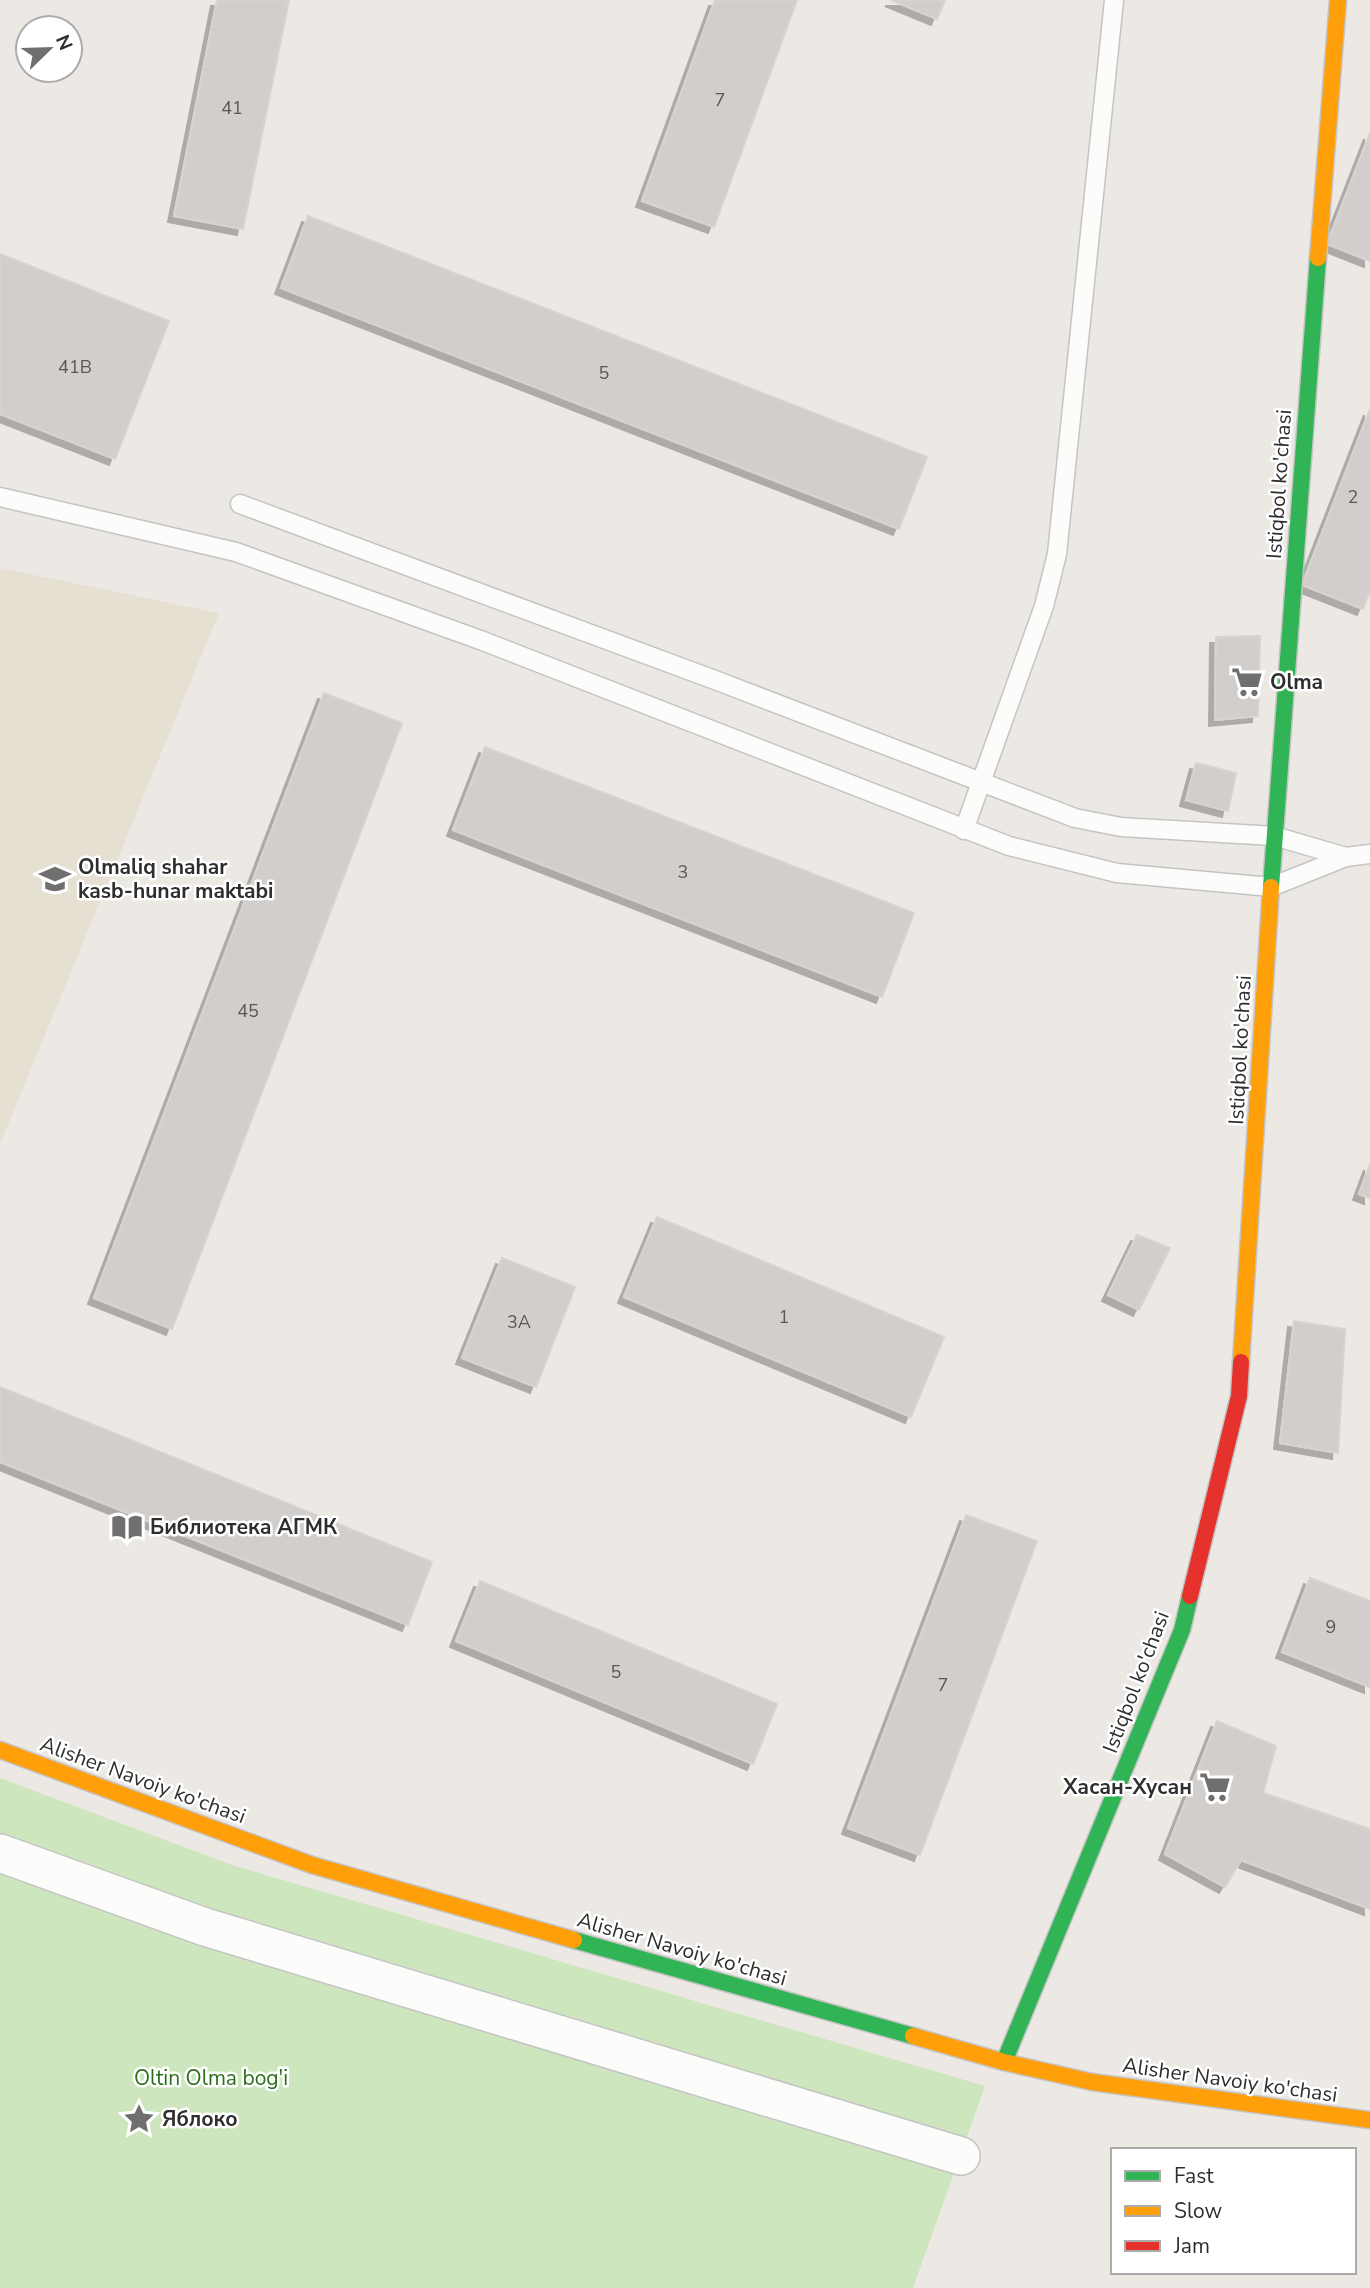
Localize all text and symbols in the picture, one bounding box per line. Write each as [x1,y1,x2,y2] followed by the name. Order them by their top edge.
[14,14,84,84] north arrow
[49,31,78,54] text: N
[715,88,725,112] house number: 7
[221,96,243,120] house number: 41
[58,355,92,379] house number: 41B
[599,361,609,385] house number: 5
[1260,408,1298,560] street label: Istiqbol ko'chasi
[1348,485,1358,509] house number: 2
[1230,665,1264,699] supermarket icon: Olma
[1270,668,1323,696] place label: Olma
[78,853,273,905] place label: Olmaliq shahar kasb-hunar maktabi
[678,860,688,884] house number: 3
[38,862,72,896] school or university icon: Olmaliq shahar kasb-hunar maktabi
[1222,975,1258,1125] street label: Istiqbol ko'chasi
[237,999,259,1023] house number: 45
[779,1305,789,1329] house number: 1
[507,1310,531,1334] house number: 3А
[110,1510,144,1544] library icon: Библиотека АГМК
[150,1513,338,1541] place label: Библиотека АГМК
[1096,1607,1176,1757] street label: Istiqbol ko'chasi
[1326,1615,1336,1639] house number: 9
[611,1660,621,1684] house number: 5
[938,1673,948,1697] house number: 7
[36,1730,250,1830] street label: Alisher Navoiy ko'chasi
[1198,1770,1232,1804] supermarket icon: Хасан-Хусан
[1062,1773,1192,1801] place label: Хасан-Хусан
[574,1906,790,1992] street label: Alisher Navoiy ko'chasi
[1121,2051,1339,2109] street label: Alisher Navoiy ko'chasi
[134,2064,288,2092] park label: Oltin Olma bog'i
[122,2102,156,2136] place icon: Яблоко
[162,2105,238,2133] place label: Яблоко
[1111,2148,1356,2274] legend
[1174,2162,1214,2190] text: Fast
[1174,2197,1223,2225] text: Slow
[1173,2232,1210,2260] text: Jam

